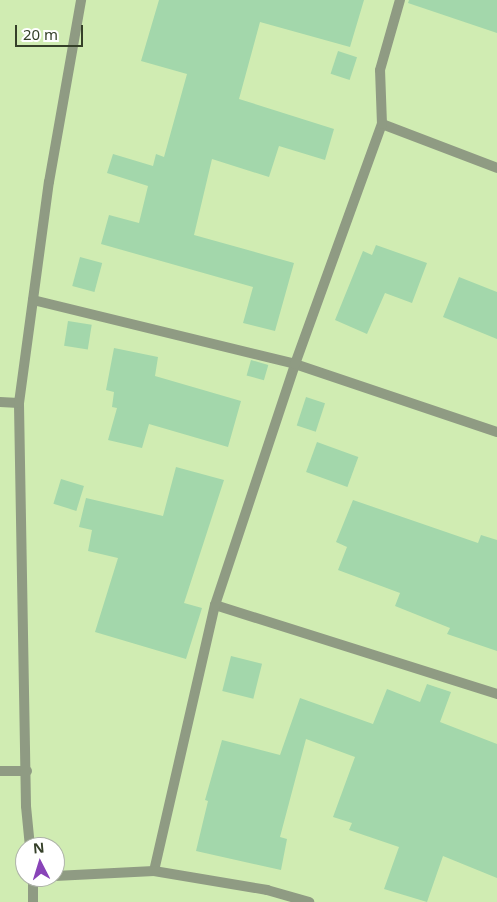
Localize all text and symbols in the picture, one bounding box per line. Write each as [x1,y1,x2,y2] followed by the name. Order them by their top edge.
[18,15,85,47] scale bar
[23,24,58,44] text: 20 m
[15,837,65,887] north arrow
[32,838,45,858] text: N

